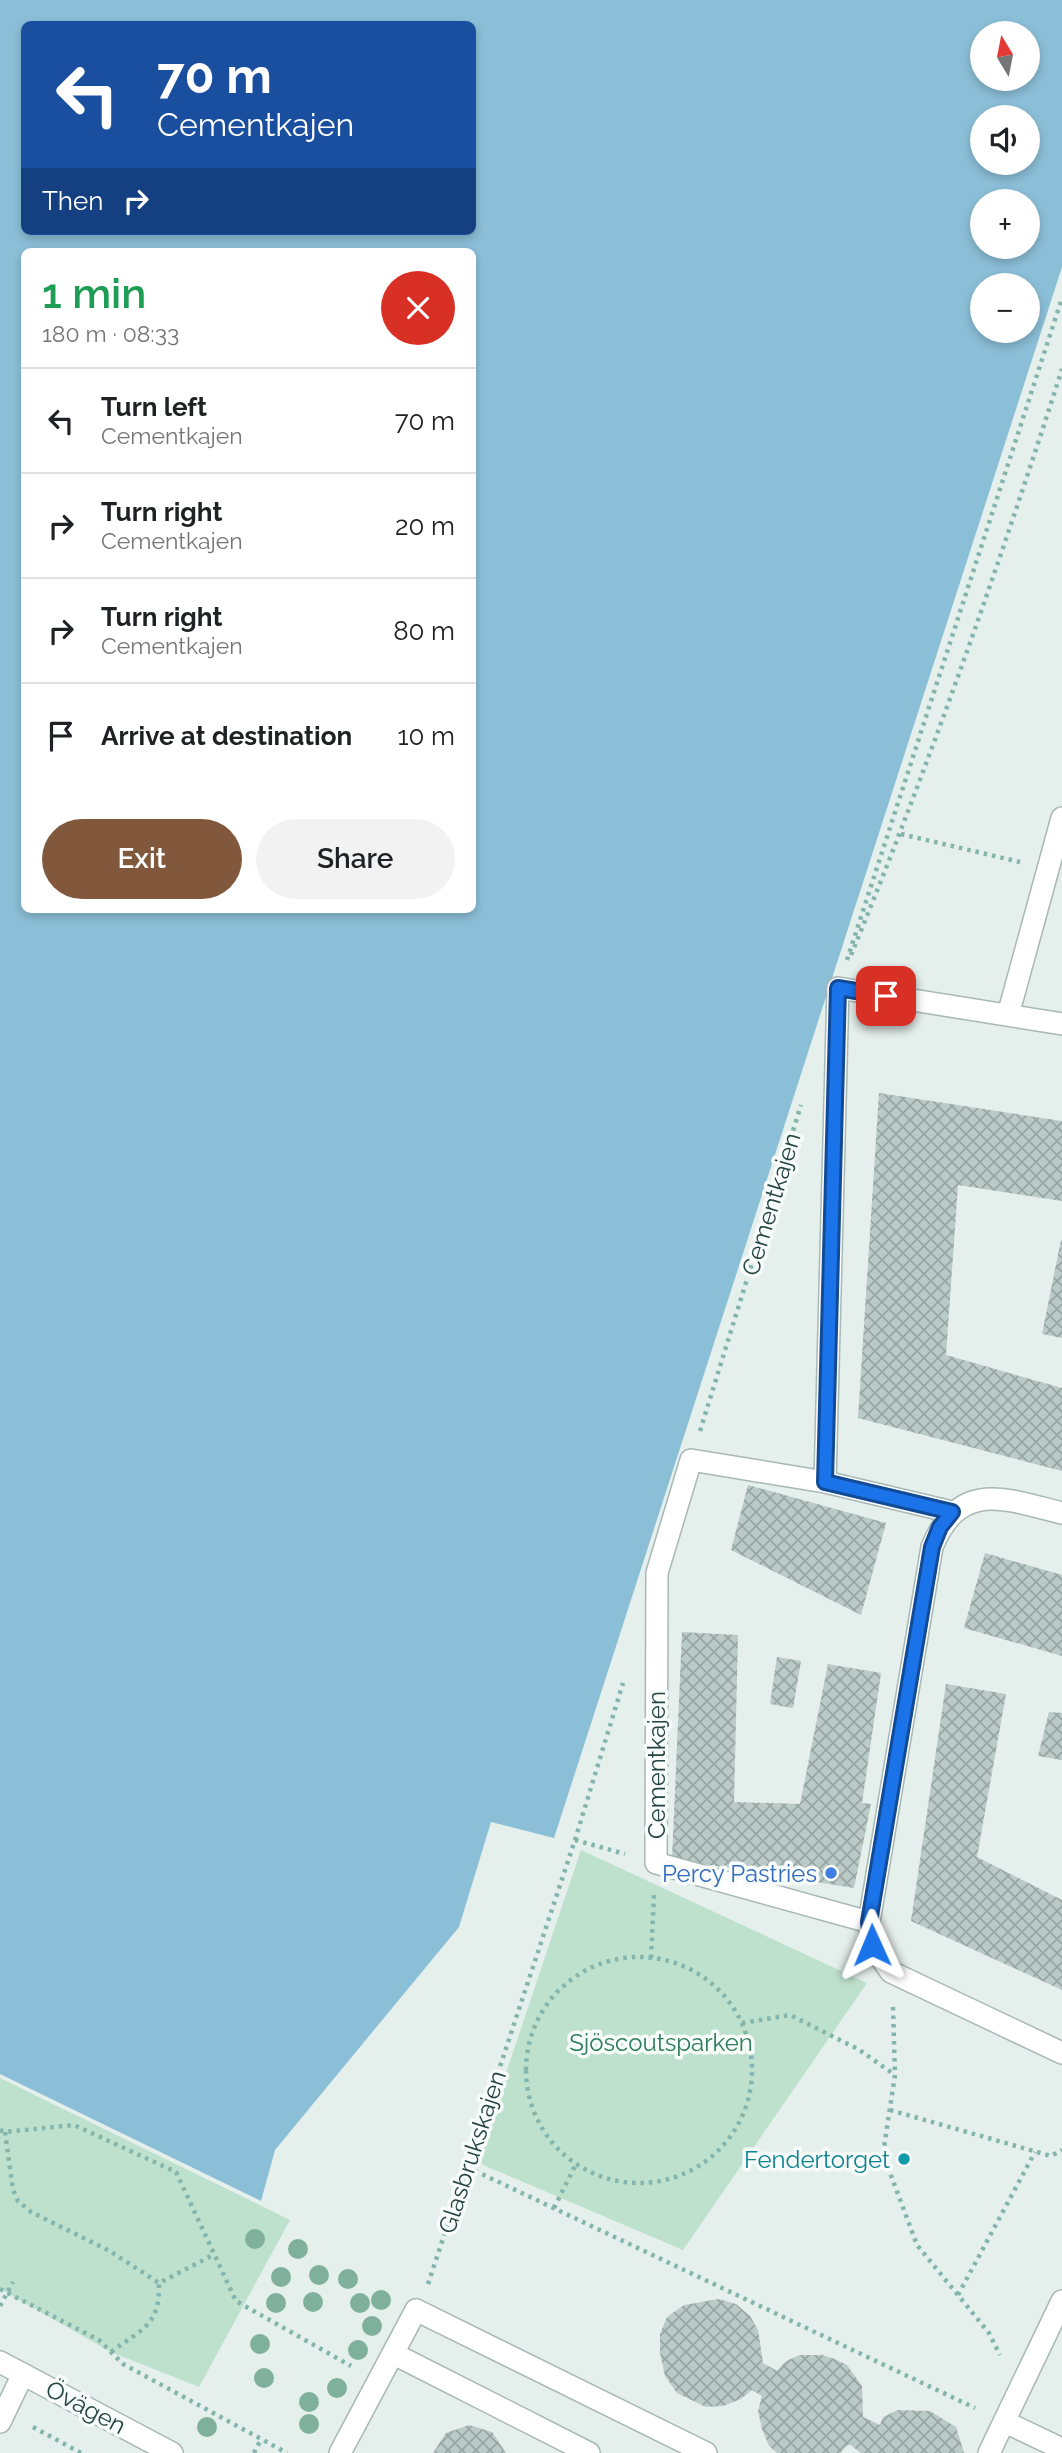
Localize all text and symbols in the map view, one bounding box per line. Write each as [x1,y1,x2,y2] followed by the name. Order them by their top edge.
[970,21,1040,91] north arrow
[970,21,1040,343] map controls
[157,47,272,104] text: 70 m
[42,49,133,140] icon: left
[970,105,1040,175] button: sound
[157,106,354,143] text: Cementkajen
[117,182,155,220] icon: right
[42,186,103,216] text: Then
[970,189,1040,259] button: +
[42,269,146,318] text: 1 min
[381,271,455,345] button: close
[970,273,1040,343] button: −
[42,320,179,347] text: 180 m · 08:33
[101,392,207,422] text: Turn left
[42,402,80,440] icon: left
[395,406,455,436] text: 70 m
[101,422,243,449] text: Cementkajen
[101,497,222,527] text: Turn right
[42,507,80,545] icon: right
[395,511,455,541] text: 20 m
[101,527,243,554] text: Cementkajen
[101,602,222,632] text: Turn right
[42,612,80,650] icon: right
[393,616,455,646] text: 80 m
[101,632,243,659] text: Cementkajen
[42,717,80,755] icon: arrive
[101,721,352,751] text: Arrive at destination
[397,721,455,751] text: 10 m
[42,819,242,899] button: Exit
[256,819,455,899] button: Share
[856,966,916,1026] pin
[867,977,905,1015] icon: arrive
[736,1129,806,1279] street label: Cementkajen
[642,1691,671,1839] street label: Cementkajen
[662,1859,817,1888] place label: Percy Pastries
[823,1865,839,1881] marker: Percy Pastries
[835,1908,909,1982] position arrow
[569,2028,753,2057] park label: Sjöscoutsparken
[432,2067,512,2237] street label: Glasbrukskajen
[744,2145,890,2174] place label: Fendertorget
[896,2151,912,2167] marker: Fendertorget
[41,2374,131,2440] street label: Övägen

